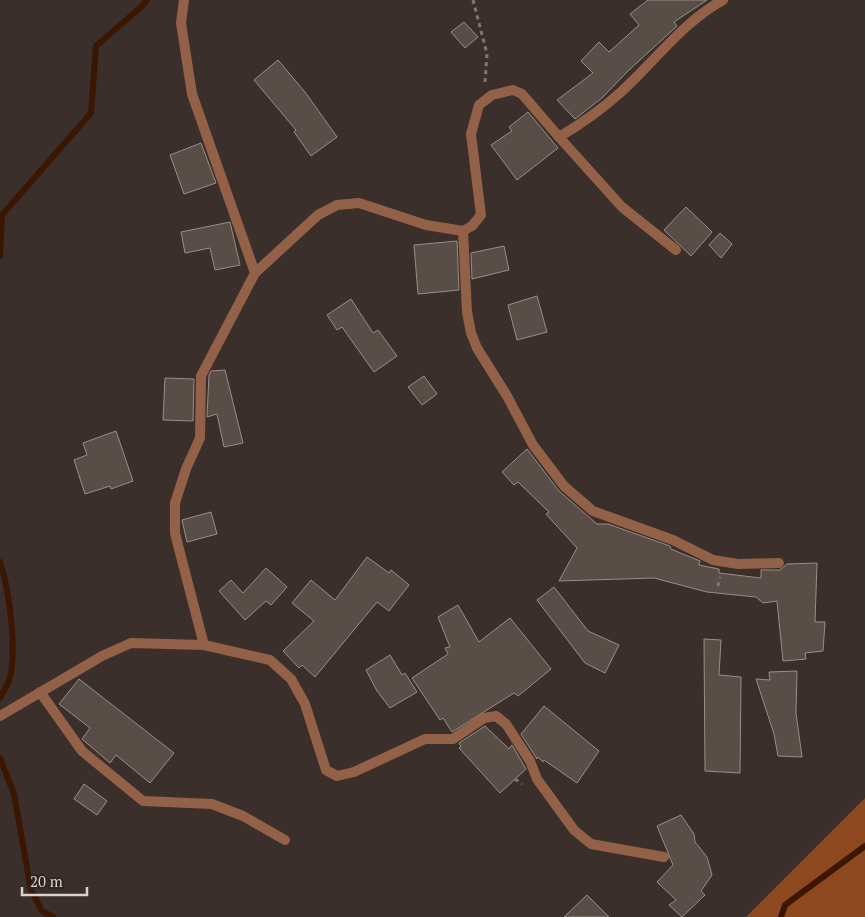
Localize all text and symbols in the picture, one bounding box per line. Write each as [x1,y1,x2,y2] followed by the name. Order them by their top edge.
[22,864,88,896] scale bar
[30,871,63,891] text: 20 m

